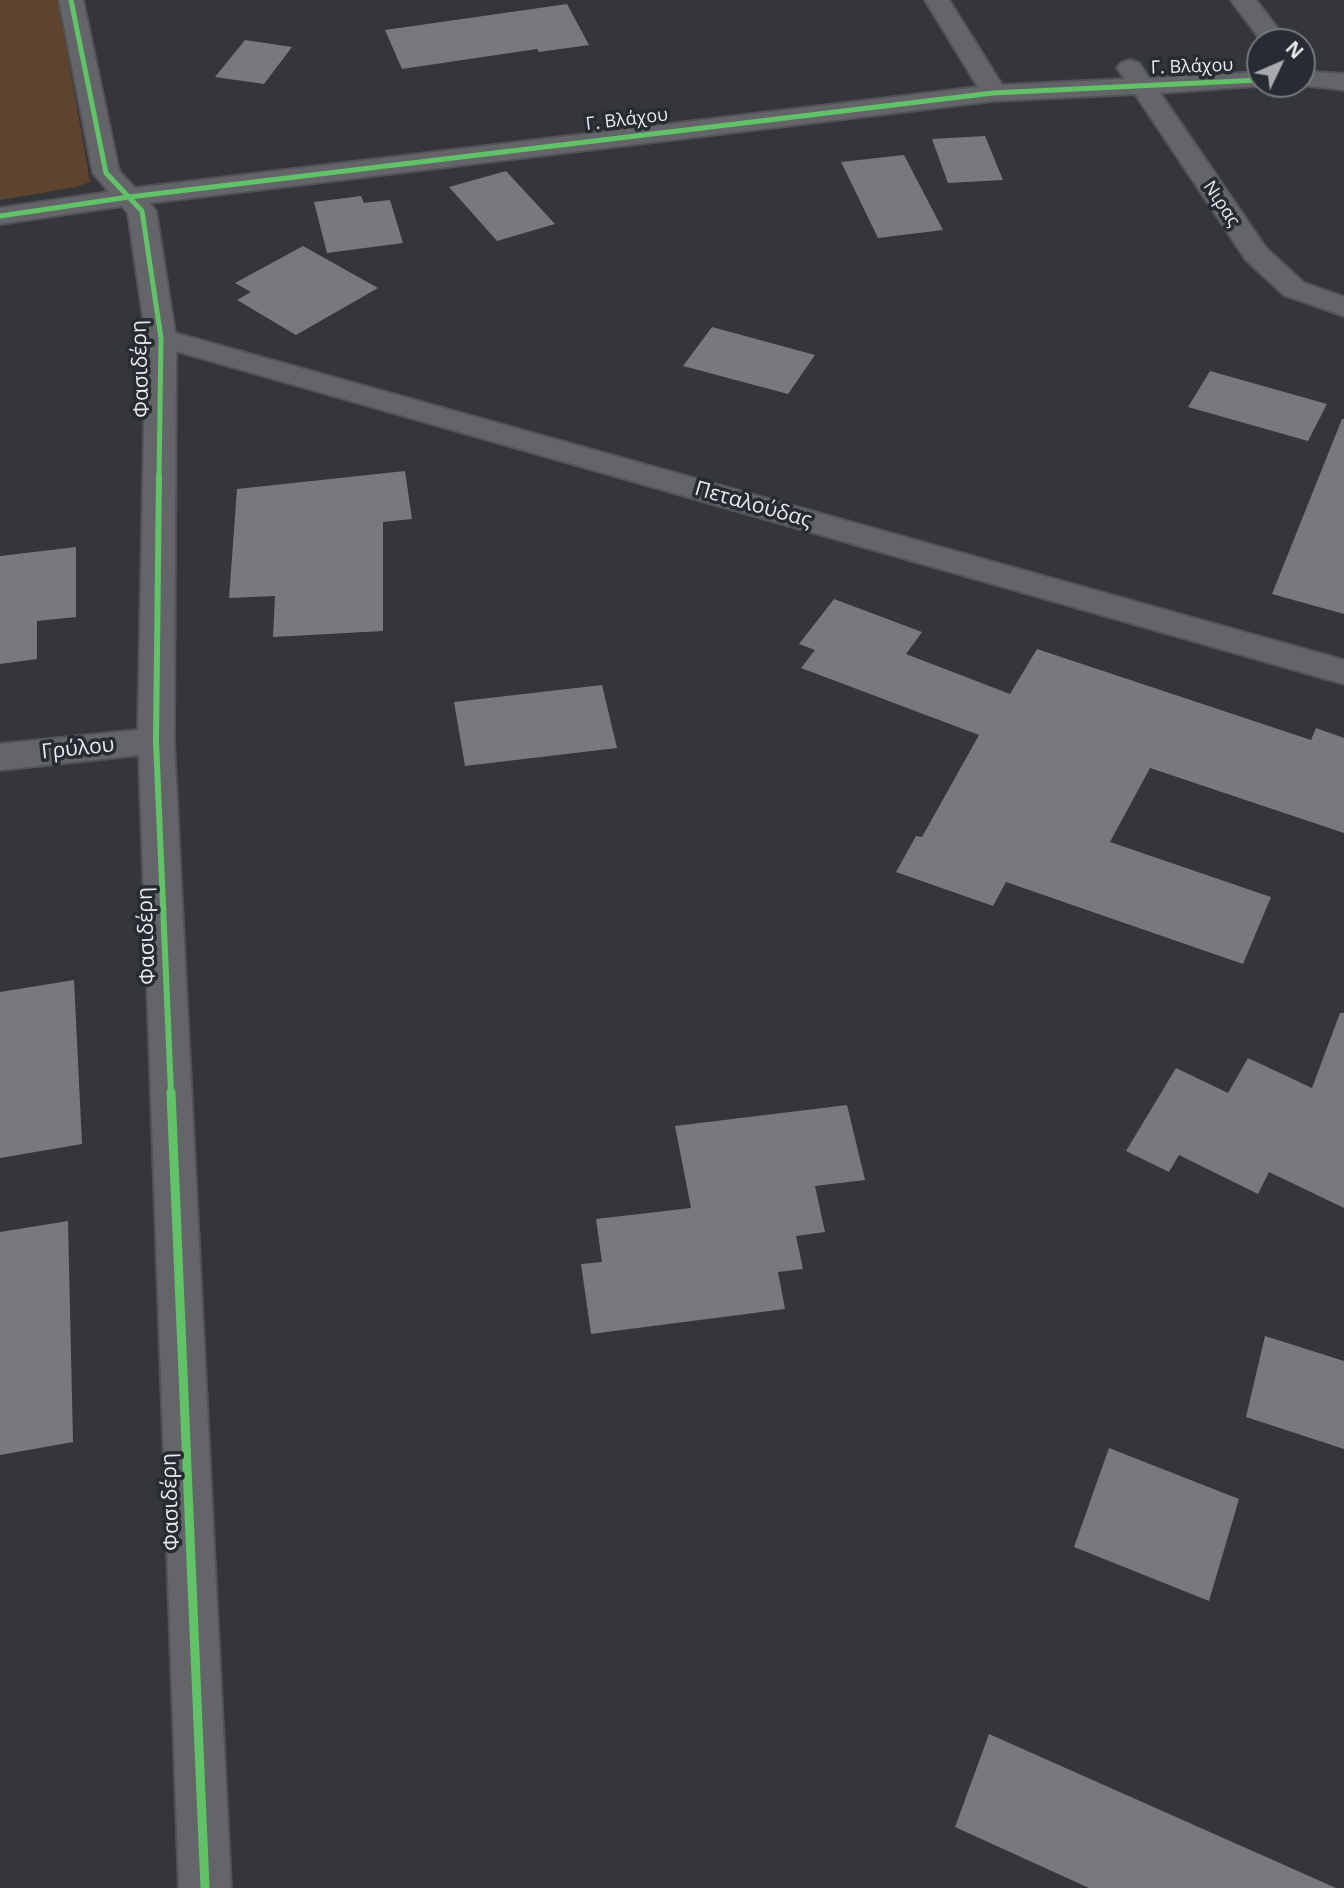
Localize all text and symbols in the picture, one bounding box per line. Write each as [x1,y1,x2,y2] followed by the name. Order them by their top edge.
[1246,28,1316,98] north arrow
[1280,35,1309,64] text: N
[1150,55,1234,79] street label: Γ. Βλάχου
[585,104,669,136] street label: Γ. Βλάχου
[1198,177,1244,231] street label: Νιρας
[127,320,155,418] street label: Φασιδέρη
[692,476,814,534] street label: Πεταλούδας
[40,733,116,765] street label: Γρύλου
[133,887,161,985] street label: Φασιδέρη
[157,1453,185,1551] street label: Φασιδέρη

